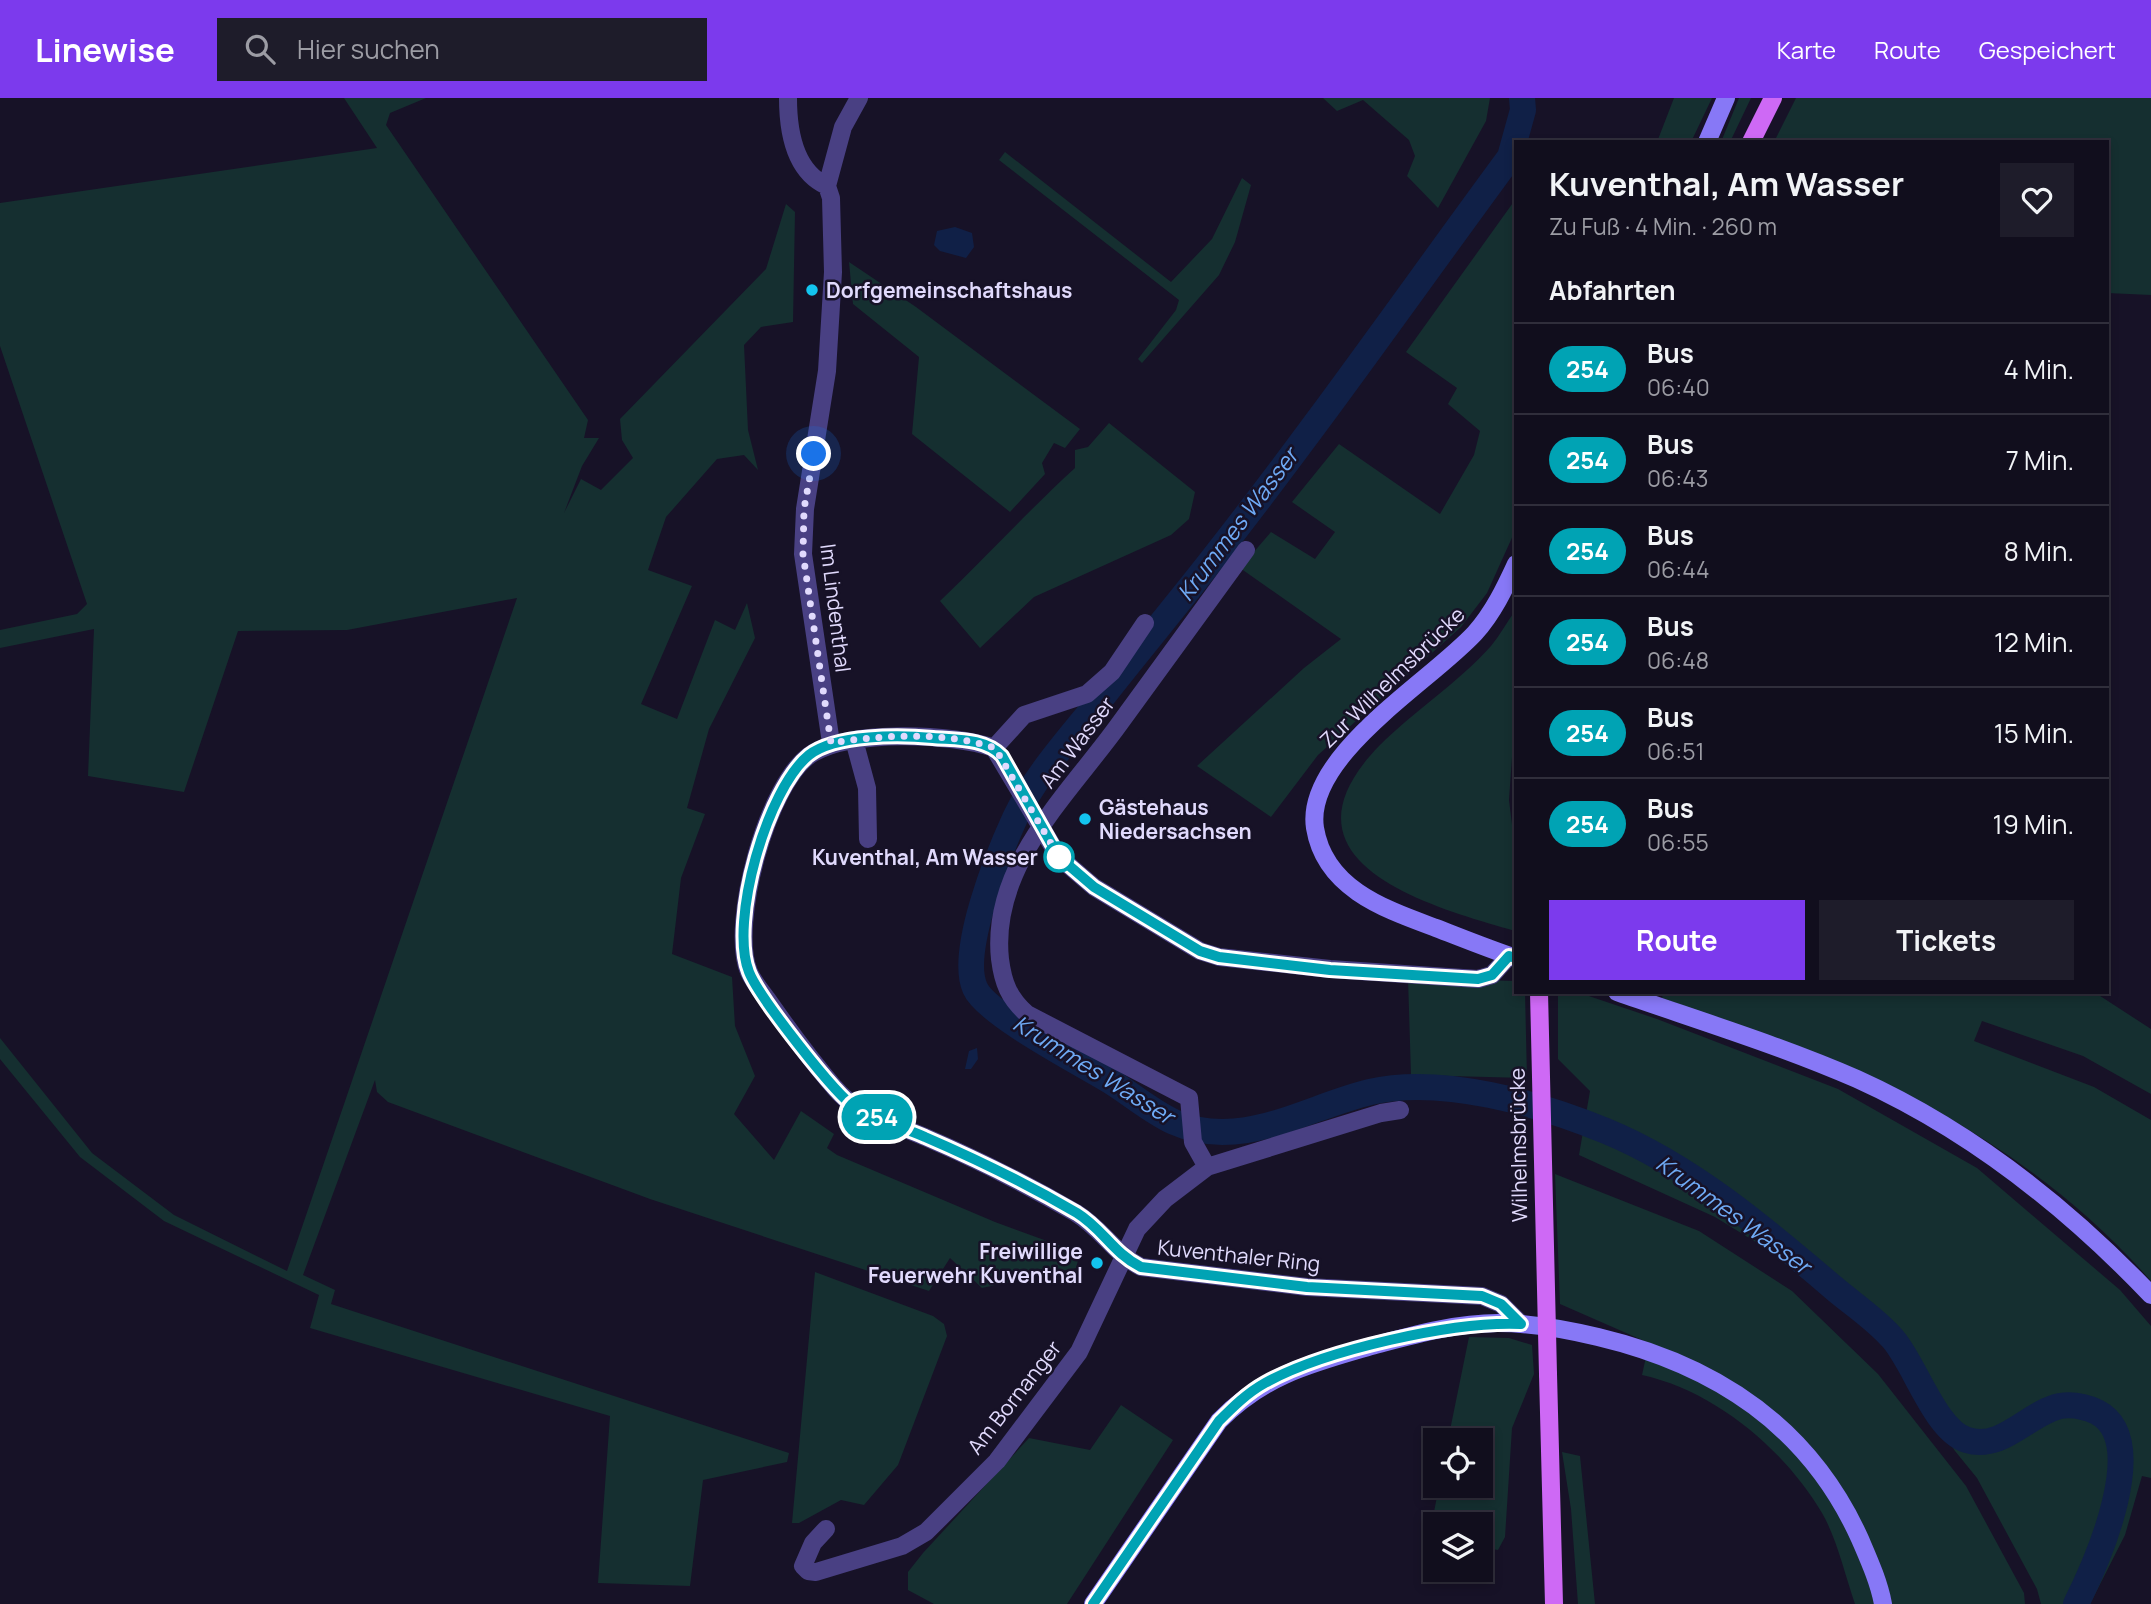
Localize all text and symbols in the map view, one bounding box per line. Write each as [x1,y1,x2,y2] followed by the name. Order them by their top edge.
[217,18,707,81] search box
[35,27,175,72] text: Linewise
[241,30,279,68] icon: search
[297,31,440,67] text: Hier suchen
[1777,33,1836,66] text: Karte
[1874,33,1941,66] text: Route
[1979,33,2116,66] text: Gespeichert
[1549,161,1904,206] text: Kuventhal, Am Wasser
[2000,163,2074,237] button: heart
[1549,210,1777,242] text: Zu Fuß · 4 Min. · 260 m
[1549,272,1676,308] text: Abfahrten
[826,276,1072,304] place label: Dorfgemeinschaftshaus
[804,282,820,298] marker: Dorfgemeinschaftshaus
[1647,335,1694,371] text: Bus
[2004,351,2074,387] text: 4 Min.
[1566,352,1609,385] text: 254
[1647,371,1710,403] text: 06:40
[1647,426,1694,462] text: Bus
[796,436,831,471] your location
[1169,439,1307,607] water label: Krummes Wasser
[2006,442,2074,478] text: 7 Min.
[1566,443,1609,476] text: 254
[1647,462,1708,494] text: 06:43
[1647,517,1694,553] text: Bus
[2004,533,2074,569] text: 8 Min.
[1566,534,1609,567] text: 254
[814,542,858,674] street label: Im Lindenthal
[1647,553,1710,585] text: 06:44
[1313,601,1471,753] street label: Zur Wilhelmsbrücke
[1647,608,1694,644] text: Bus
[1994,624,2074,660] text: 12 Min.
[1566,625,1609,658] text: 254
[1647,644,1709,676] text: 06:48
[1033,690,1121,793] street label: Am Wasser
[1647,699,1694,735] text: Bus
[1994,715,2074,751] text: 15 Min.
[1566,716,1609,749] text: 254
[1647,735,1704,767] text: 06:51
[1647,790,1694,826] text: Bus
[1099,793,1252,845] place label: Gästehaus Niedersachsen
[1993,806,2074,842] text: 19 Min.
[1566,807,1609,840] text: 254
[1077,811,1093,827] marker: Gästehaus Niedersachsen
[1647,826,1709,858] text: 06:55
[1044,842,1074,872] marker: Kuventhal, Am Wasser
[812,843,1038,871] place label: Kuventhal, Am Wasser
[1549,900,1805,980] button: Route
[1819,900,2074,980] button: Tickets
[1008,1007,1183,1133] water label: Krummes Wasser
[1503,1068,1533,1222] street label: Wilhelmsbrücke
[837,1094,917,1140] line badge: 254
[856,1100,898,1133] text: 254
[1650,1147,1820,1283] water label: Krummes Wasser
[1156,1233,1322,1277] street label: Kuventhaler Ring
[868,1237,1083,1289] place label: Freiwillige Feuerwehr Kuventhal
[1089,1255,1105,1271] marker: Freiwillige Feuerwehr Kuventhal
[961,1334,1067,1460] street label: Am Bornanger
[1423,1428,1493,1582] map controls
[1423,1428,1493,1498] button: locate
[1423,1512,1493,1582] button: layers

